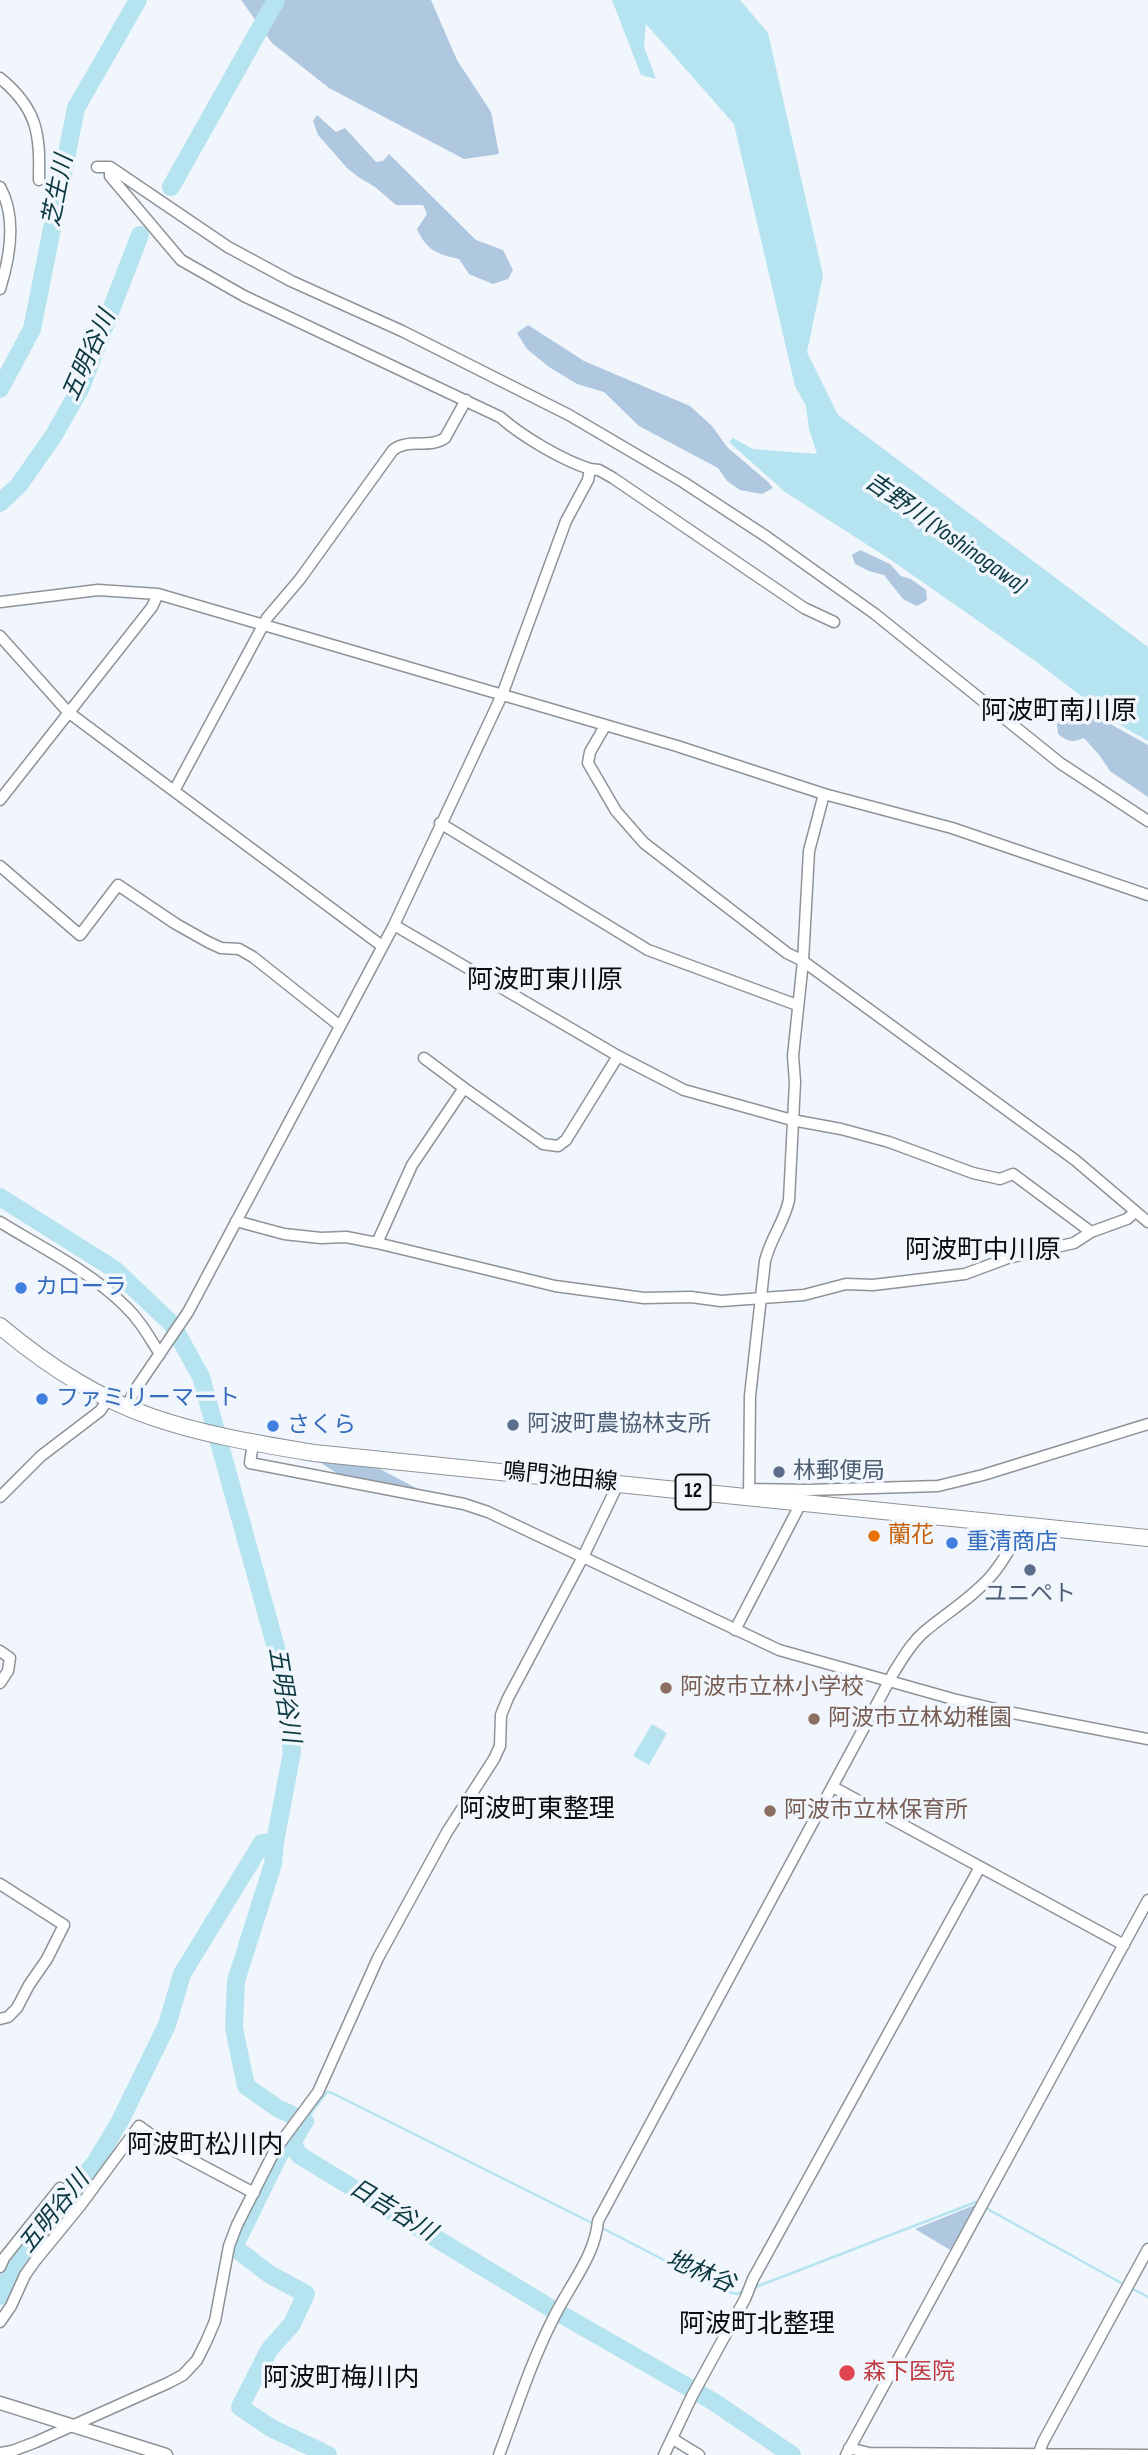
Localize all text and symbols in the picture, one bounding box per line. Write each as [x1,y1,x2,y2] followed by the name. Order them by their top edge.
[38,153,80,229] water label: 芝生川
[57,306,123,406] water label: 五明谷川
[859,468,1031,600] water label: 吉野川 (Yoshinogawa)
[981,696,1137,728] district label: 阿波町南川原
[467,965,623,997] district label: 阿波町東川原
[905,1235,1061,1267] district label: 阿波町中川原
[35,1274,127,1302] place label: カローラ
[13,1280,29,1296] marker: カローラ
[56,1385,240,1413] place label: ファミリーマート
[34,1391,50,1407] marker: ファミリーマート
[527,1411,711,1439] place label: 阿波町農協林支所
[287,1412,356,1440] place label: さくら
[505,1417,521,1433] marker: 阿波町農協林支所
[265,1418,281,1434] marker: さくら
[501,1458,619,1498] street label: 鳴門池田線
[793,1458,885,1486] place label: 林郵便局
[771,1464,787,1480] marker: 林郵便局
[676,1474,710,1510] road number: 12
[888,1522,934,1550] place label: 蘭花
[866,1528,882,1544] marker: 蘭花
[966,1529,1058,1557] place label: 重清商店
[944,1535,960,1551] marker: 重清商店
[1022,1562,1038,1578] marker: ユニペト
[984,1581,1076,1609] place label: ユニペト
[261,1645,305,1745] water label: 五明谷川
[680,1674,864,1702] place label: 阿波市立林小学校
[658,1680,674,1696] marker: 阿波市立林小学校
[828,1705,1012,1733] place label: 阿波市立林幼稚園
[806,1711,822,1727] marker: 阿波市立林幼稚園
[459,1794,615,1826] district label: 阿波町東整理
[784,1797,968,1825] place label: 阿波市立林保育所
[762,1803,778,1819] marker: 阿波市立林保育所
[127,2130,283,2162] district label: 阿波町松川内
[14,2167,96,2259] water label: 五明谷川
[343,2174,441,2248] water label: 日吉谷川
[661,2246,739,2300] water label: 地林谷
[679,2309,835,2341] district label: 阿波町北整理
[863,2359,955,2387] place label: 森下医院
[263,2363,419,2395] district label: 阿波町梅川内
[837,2363,857,2383] marker: 森下医院

